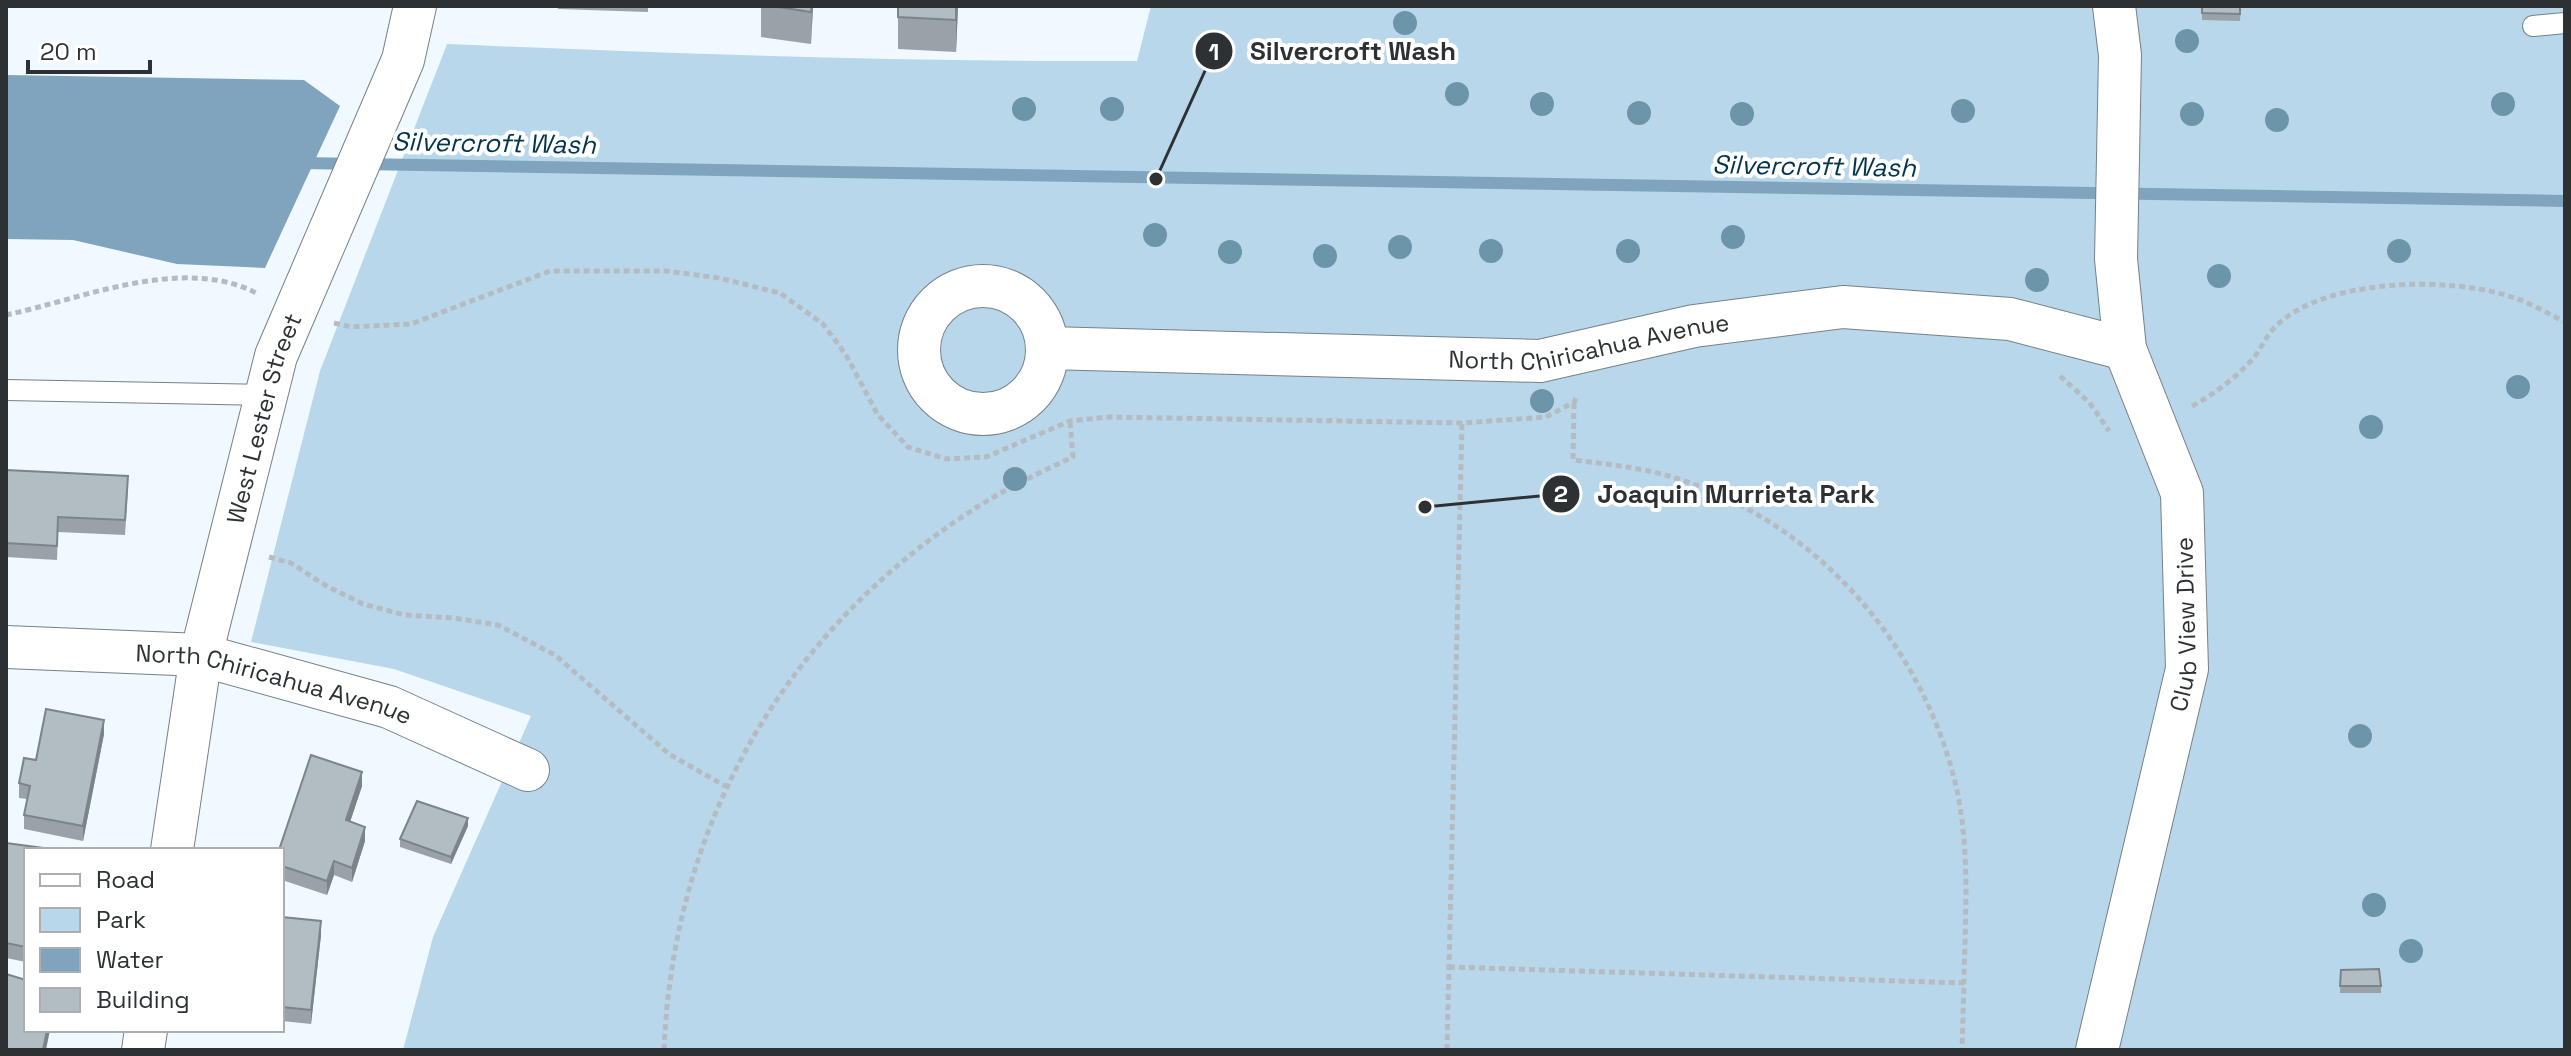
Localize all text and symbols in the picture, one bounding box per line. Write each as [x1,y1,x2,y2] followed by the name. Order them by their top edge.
[28,24,150,74] scale bar
[1194,26,1472,76] callout: Silvercroft Wash
[1250,34,1456,68] text: Silvercroft Wash
[40,36,97,67] text: 20 m
[1209,36,1219,67] text: 1
[392,124,597,162] water label: Silvercroft Wash
[1712,147,1917,185] water label: Silvercroft Wash
[1448,306,1731,377] street label: North Chiricahua Avenue
[219,308,308,527] street label: West Lester Street
[1541,469,1891,519] callout: Joaquin Murrieta Park
[1597,477,1875,511] text: Joaquin Murrieta Park
[1554,478,1568,509] text: 2
[2162,537,2203,714] street label: Club View Drive
[135,637,417,731] street label: North Chiricahua Avenue
[24,848,284,1032] legend
[96,864,155,895] text: Road
[96,904,146,935] text: Park
[96,944,164,975] text: Water
[96,984,190,1015] text: Building

